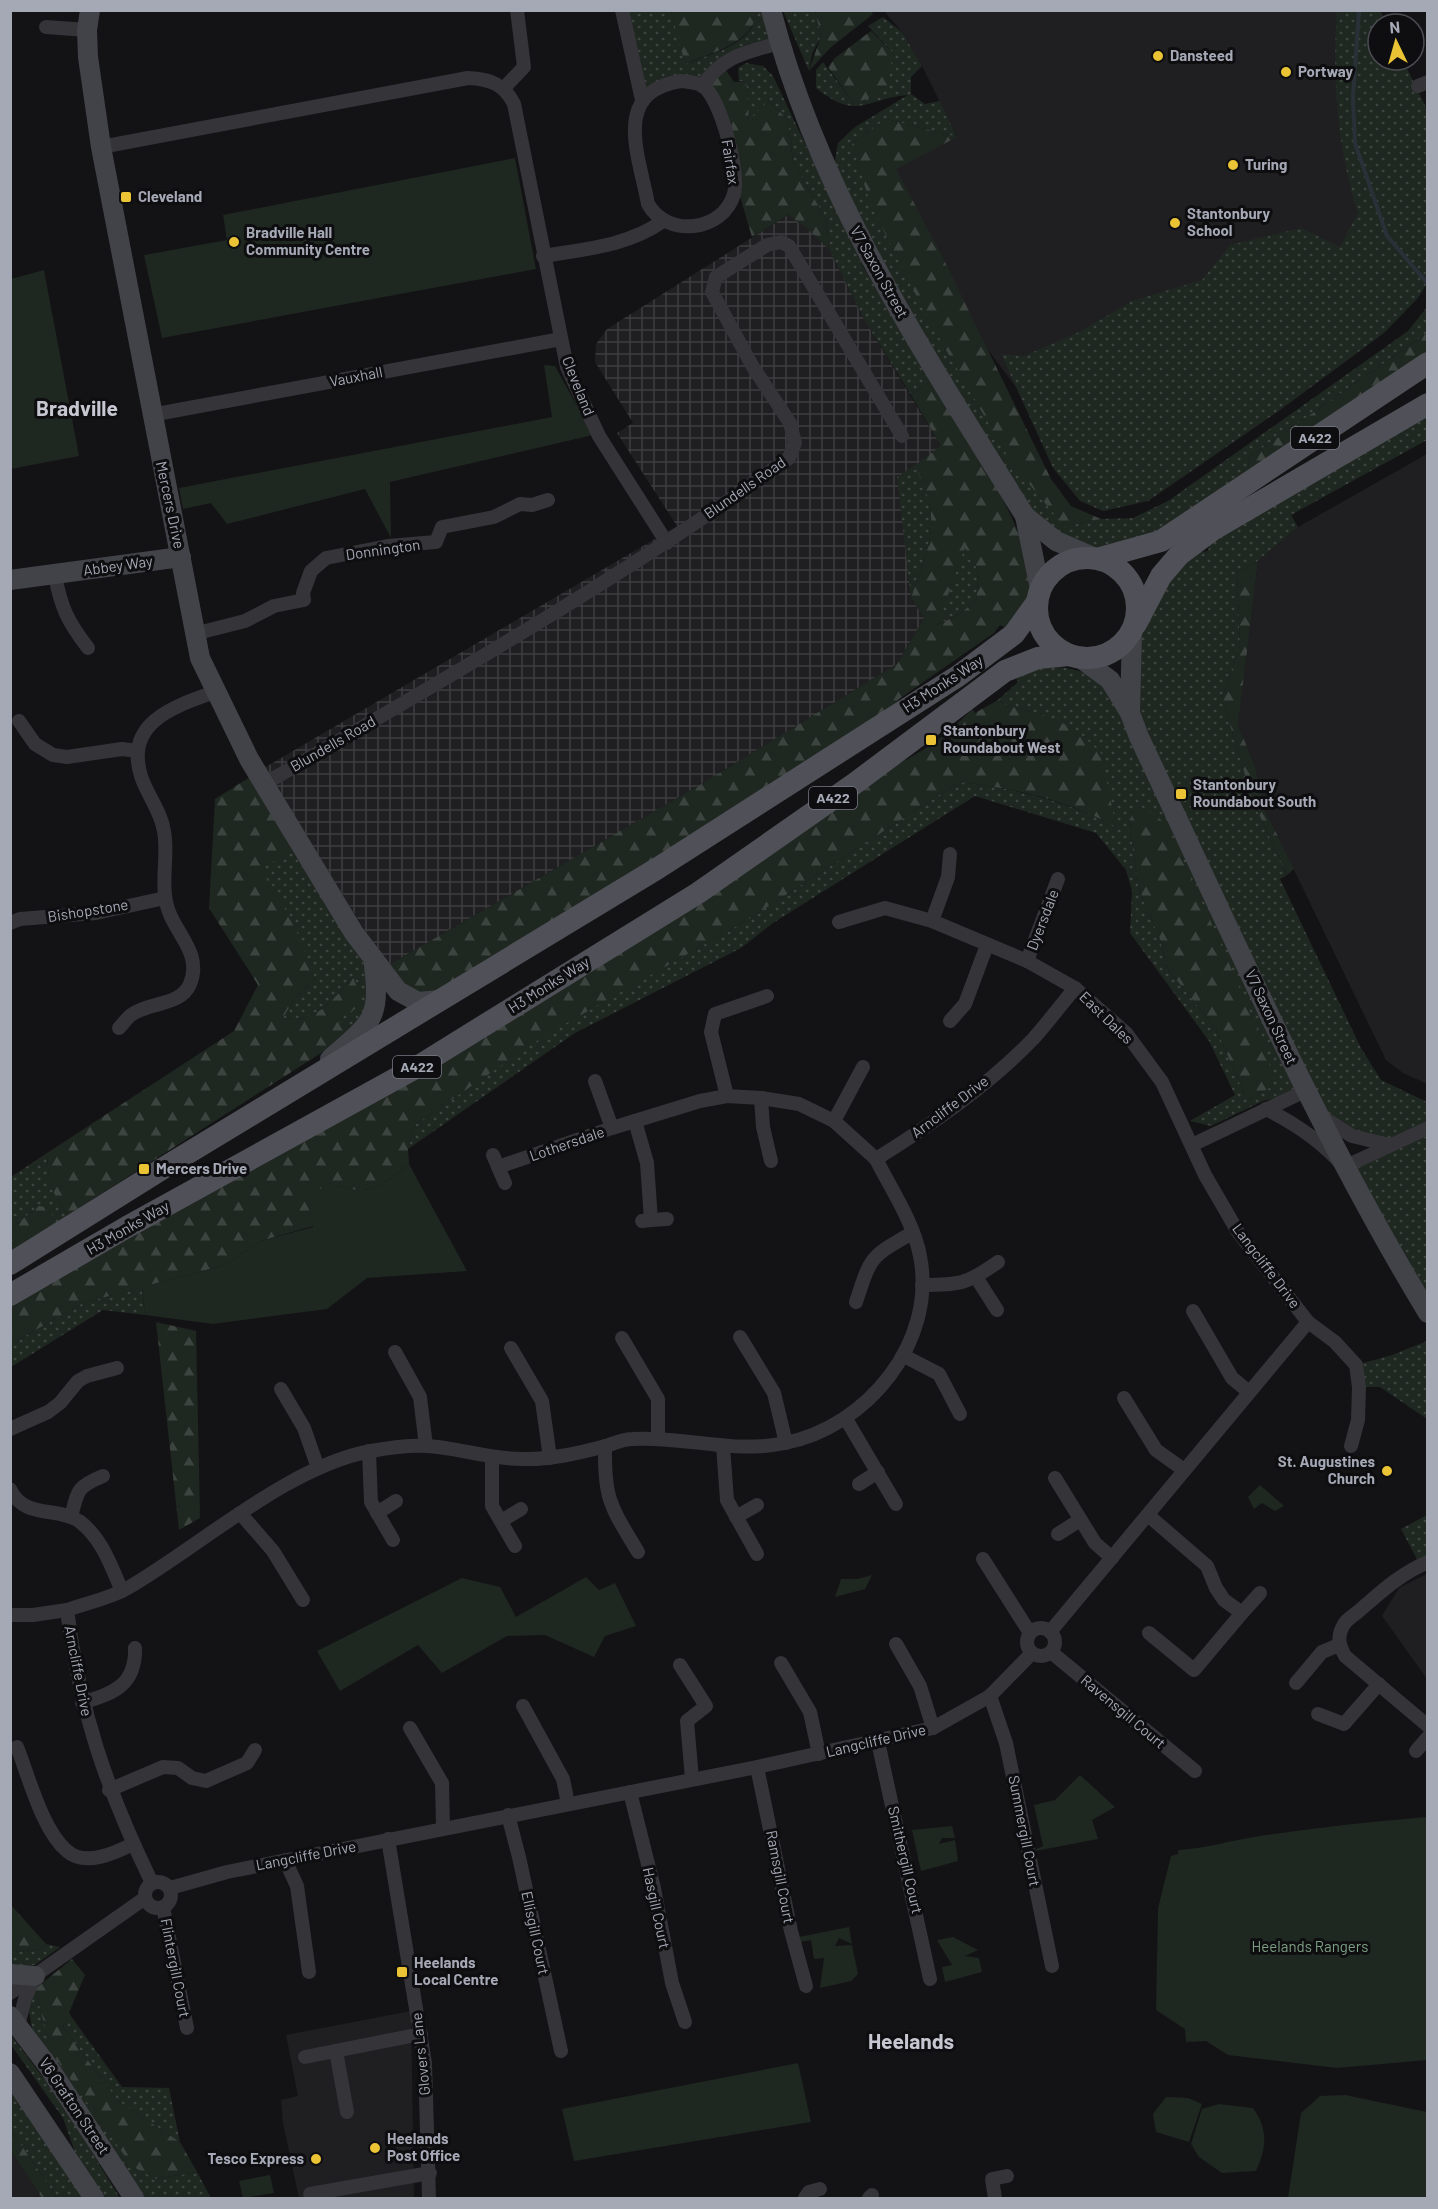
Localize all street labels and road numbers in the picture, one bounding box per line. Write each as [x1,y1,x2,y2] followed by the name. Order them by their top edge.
[719,138,743,186] street label: Fairfax
[847,222,913,321] street label: V7 Saxon Street
[559,353,599,418] street label: Cleveland
[328,362,384,390] street label: Vauxhall
[1291,427,1339,449] road number: A422
[700,452,789,522] street label: Blundells Road
[153,459,189,550] street label: Mercers Drive
[344,535,421,563] street label: Donnington
[82,551,154,579] street label: Abbey Way
[899,650,986,716] street label: H3 Monks Way
[287,712,378,775] street label: Blundells Road
[809,787,857,809] road number: A422
[1022,887,1062,953] street label: Dyersdale
[46,895,129,925] street label: Bishopstone
[505,952,592,1016] street label: H3 Monks Way
[1242,966,1302,1067] street label: V7 Saxon Street
[1076,987,1137,1047] street label: East Dales
[393,1056,441,1078] road number: A422
[907,1071,992,1141] street label: Arncliffe Drive
[527,1122,606,1164] street label: Lothersdale
[83,1196,172,1258] street label: H3 Monks Way
[1229,1219,1305,1311] street label: Langcliffe Drive
[61,1624,97,1718] street label: Arncliffe Drive
[1078,1671,1170,1752] street label: Ravensgill Court
[824,1720,927,1760] street label: Langcliffe Drive
[1005,1774,1045,1888] street label: Summergill Court
[885,1804,927,1915] street label: Smithergill Court
[763,1829,799,1925] street label: Ramsgill Court
[254,1836,357,1874] street label: Langcliffe Drive
[640,1865,674,1950] street label: Hasgill Court
[518,1889,554,1976] street label: Ellisgill Court
[158,1917,194,2019] street label: Flintergill Court
[407,2012,433,2096] street label: Glovers Lane
[36,2054,114,2157] street label: V6 Grafton Street

